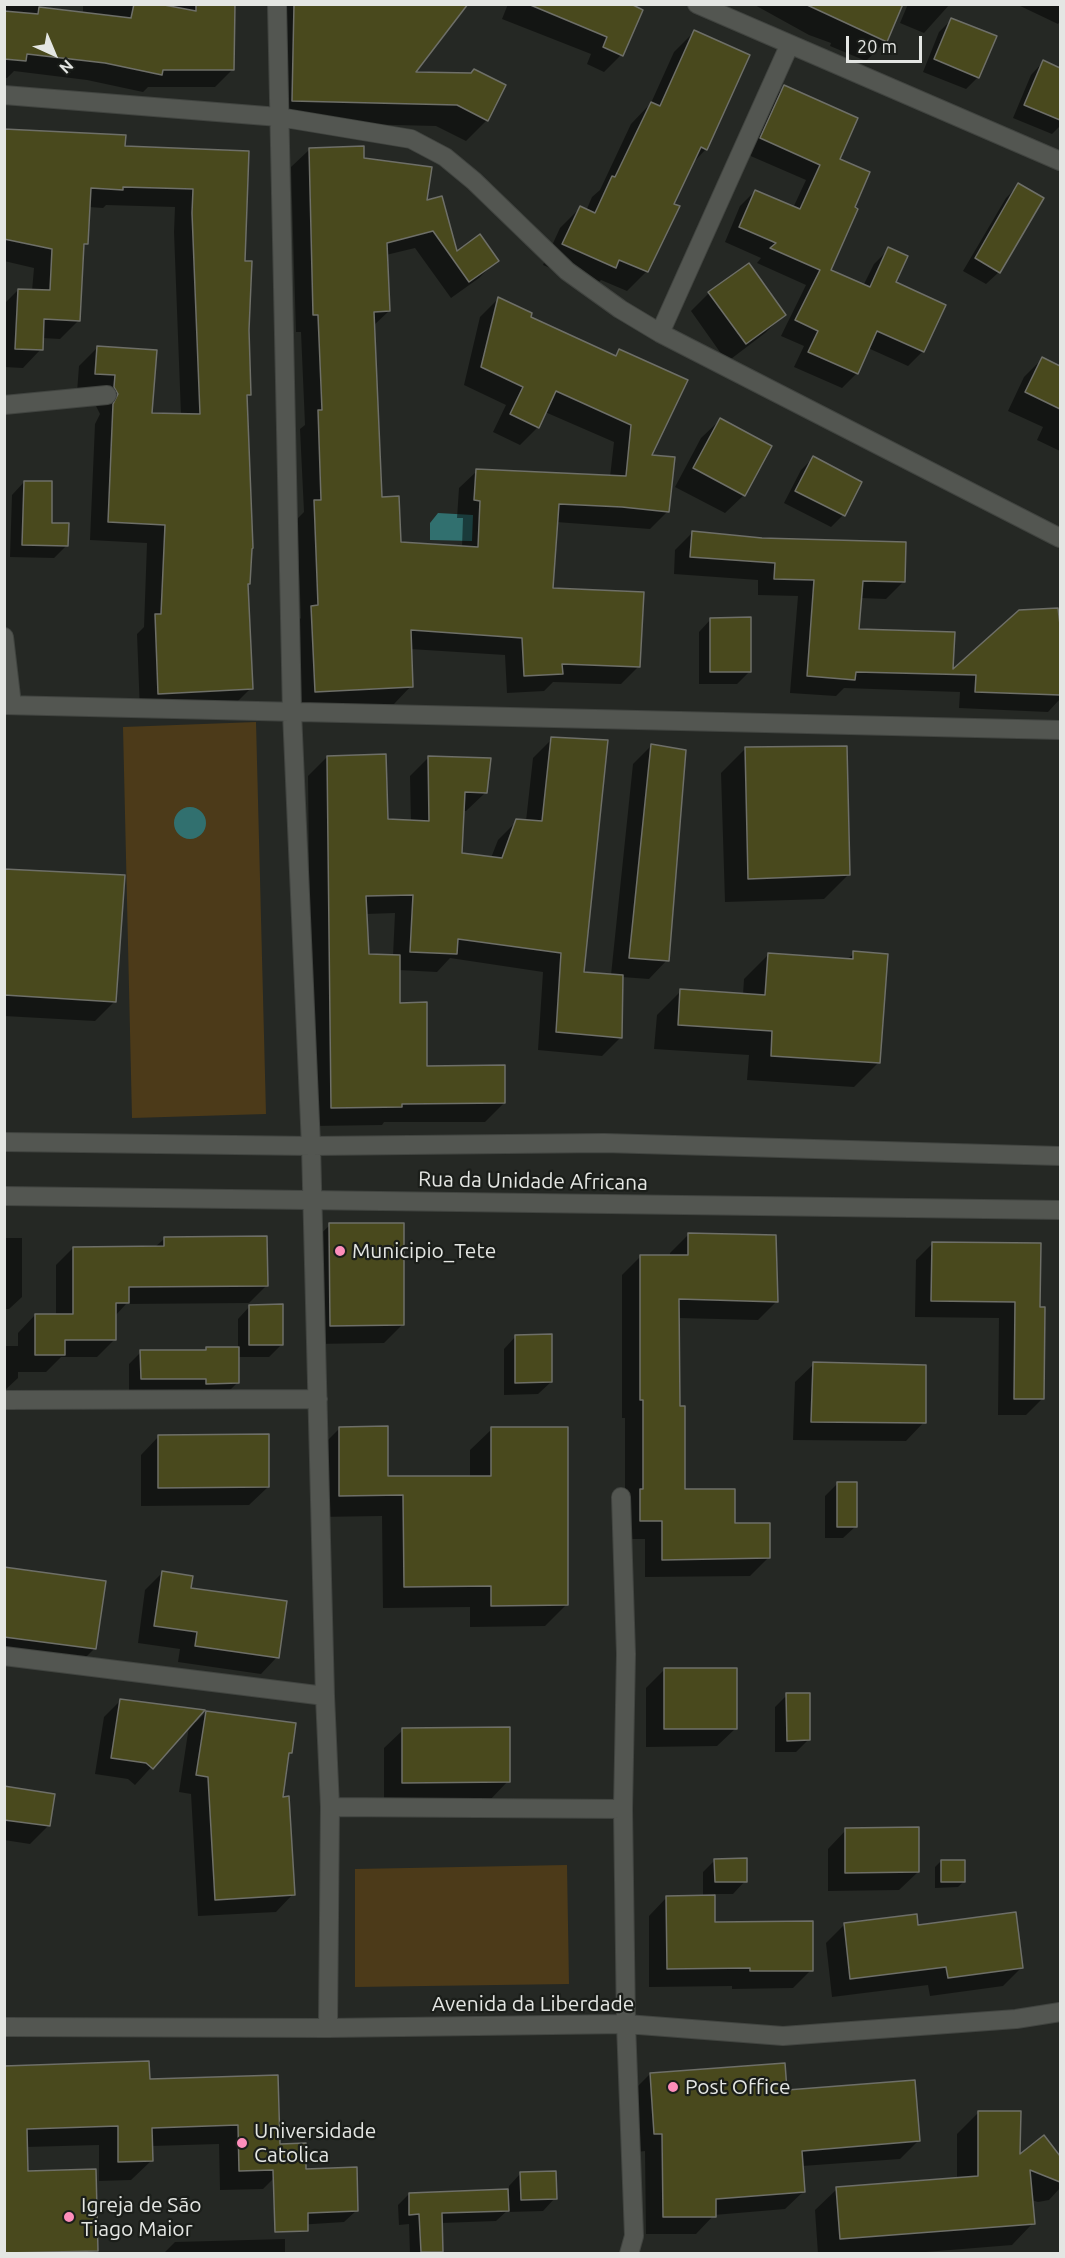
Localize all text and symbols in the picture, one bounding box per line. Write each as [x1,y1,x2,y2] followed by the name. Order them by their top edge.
[24,24,84,84] north arrow
[849,24,926,62] scale bar
[857,36,897,56] text: 20 m
[56,56,77,78] text: N
[418,1166,648,1196] street label: Rua da Unidade Africana
[352,1238,496,1264] place label: Municipio_Tete
[333,1244,347,1258] marker: Municipio_Tete
[432,1991,634,2017] street label: Avenida da Liberdade
[685,2074,790,2100] place label: Post Office
[666,2080,680,2094] marker: Post Office
[254,2118,376,2168] place label: Universidade Catolica
[235,2136,249,2150] marker: Universidade Catolica
[81,2192,201,2242] place label: Igreja de São Tiago Maior
[62,2210,76,2224] marker: Igreja de São Tiago Maior

